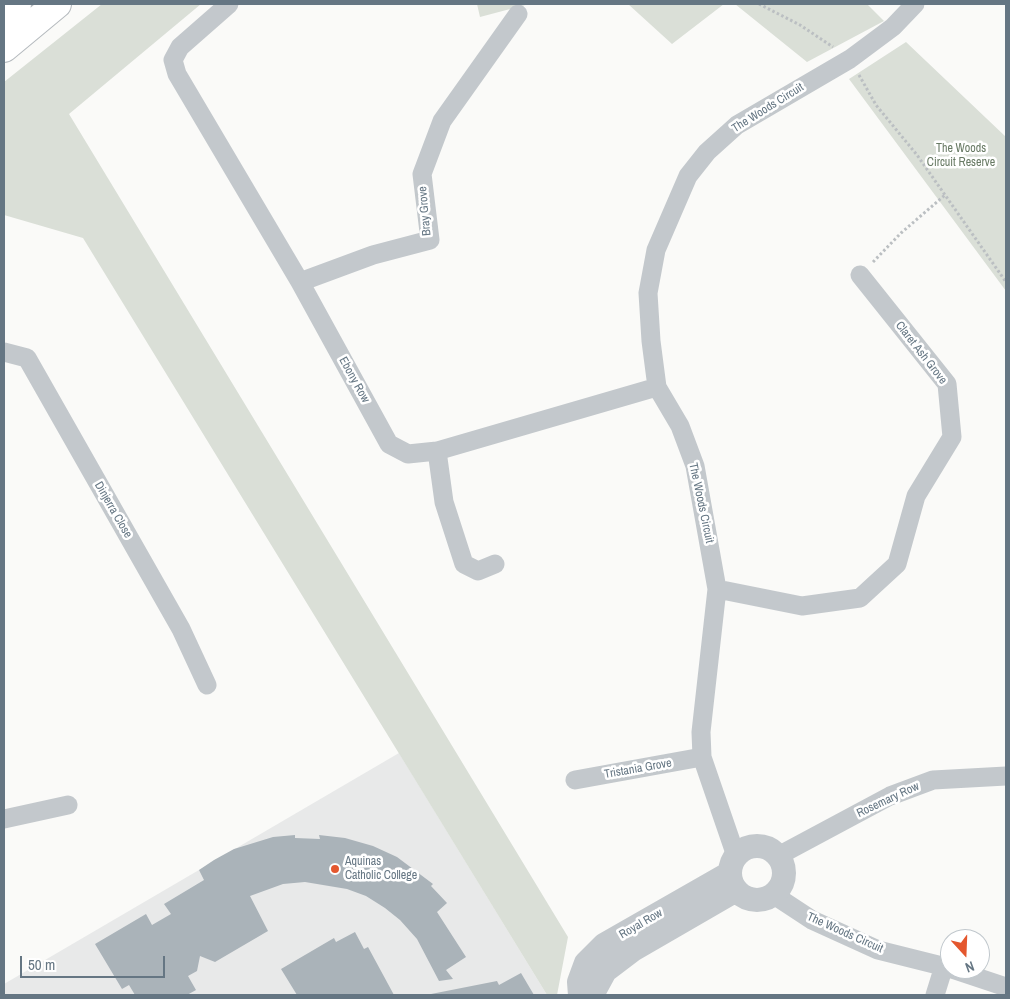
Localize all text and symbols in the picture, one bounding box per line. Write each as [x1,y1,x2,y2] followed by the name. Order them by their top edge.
[729,80,807,136] street label: The Woods Circuit
[927,142,995,170] park label: The Woods Circuit Reserve
[416,186,434,236] street label: Bray Grove
[892,319,950,387] street label: Claret Ash Grove
[336,355,372,405] street label: Ebony Row
[685,461,717,545] street label: The Woods Circuit
[91,479,135,541] street label: Dinjerra Close
[603,756,673,782] street label: Tristania Grove
[854,779,922,821] street label: Rosemary Row
[345,855,417,883] place label: Aquinas Catholic College
[329,863,341,875] marker: Aquinas Catholic College
[617,906,665,942] street label: Royal Row
[805,910,885,956] street label: The Woods Circuit
[940,929,990,979] north arrow
[22,946,168,978] scale bar
[28,954,55,975] text: 50 m
[963,957,977,977] text: N

